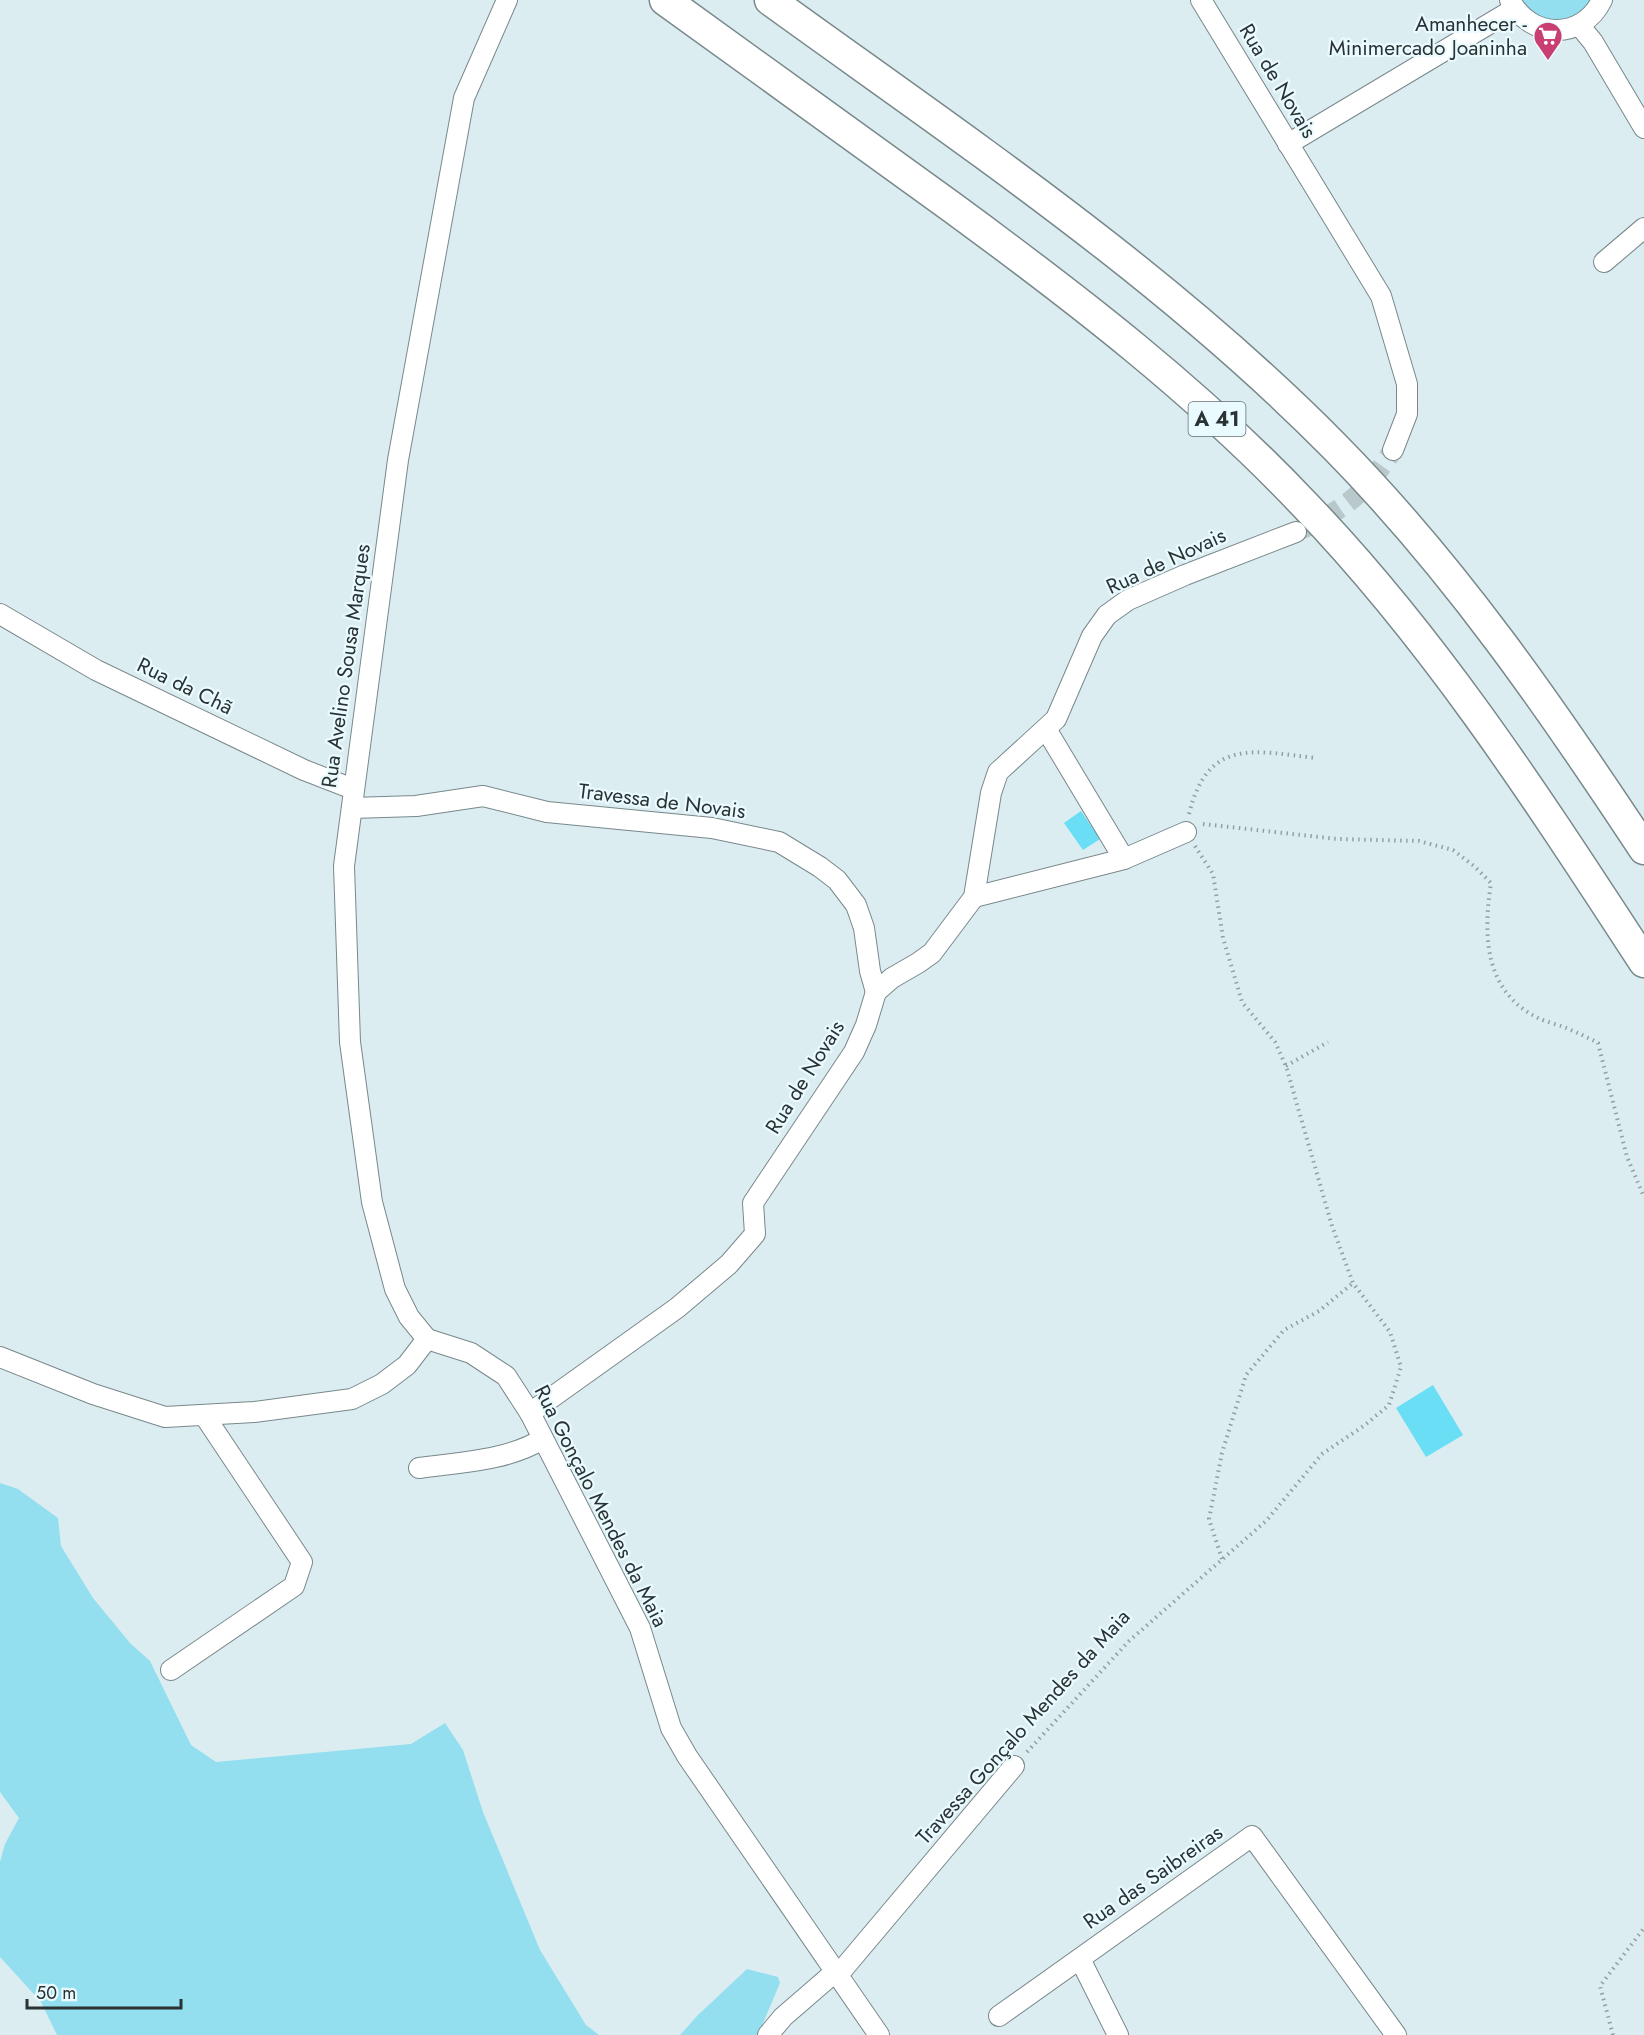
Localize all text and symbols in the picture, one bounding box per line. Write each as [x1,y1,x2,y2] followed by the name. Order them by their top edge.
[1329,9,1528,63] place label: Amanhecer - Minimercado Joaninha
[1232,18,1324,144] street label: Rua de Novais
[1532,20,1564,62] supermarket icon: Amanhecer - Minimercado Joaninha
[1188,402,1246,436] road number: A 41
[1101,520,1231,602] street label: Rua de Novais
[314,542,378,790] street label: Rua Avelino Sousa Marques
[132,650,238,722] street label: Rua da Chã
[577,776,747,826] street label: Travessa de Novais
[758,1014,852,1140] street label: Rua de Novais
[527,1380,675,1632] street label: Rua Gonçalo Mendes da Maia
[909,1603,1137,1851] street label: Travessa Gonçalo Mendes da Maia
[1077,1818,1229,1936] street label: Rua das Saibreiras
[27,1972,182,2010] scale bar
[36,1980,76,2006] text: 50 m

